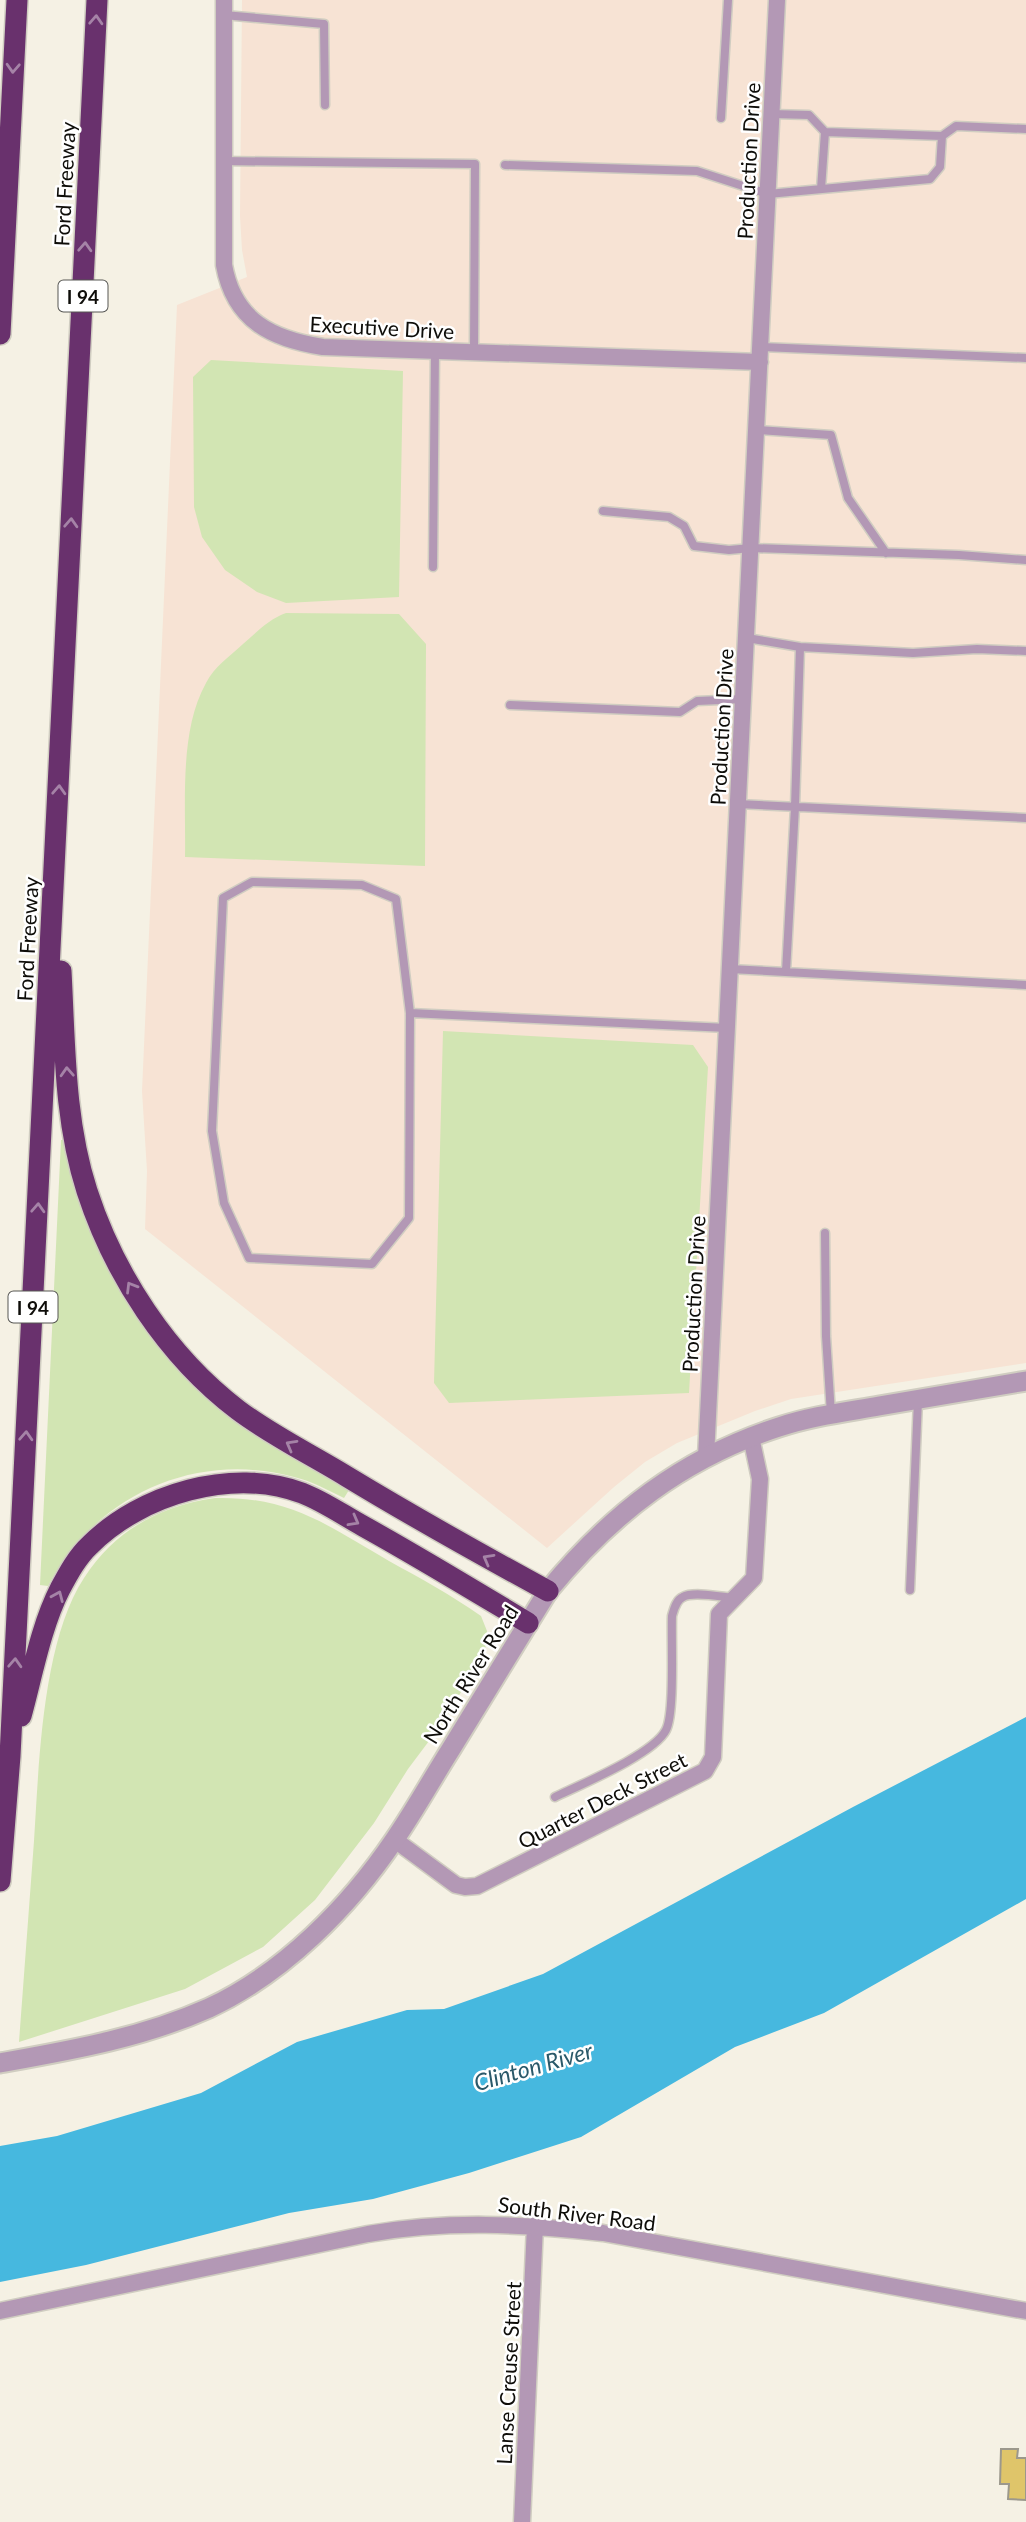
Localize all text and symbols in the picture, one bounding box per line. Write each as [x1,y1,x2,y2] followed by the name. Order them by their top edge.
[89,14,104,25] one-way arrow
[6,63,21,74] one-way arrow
[731,82,765,240] street label: Production Drive
[48,121,80,247] street label: Ford Freeway
[77,241,92,252] one-way arrow
[58,280,108,312] road number: I 94
[309,311,455,343] street label: Executive Drive
[64,517,79,528] one-way arrow
[704,648,738,806] street label: Production Drive
[51,784,66,795] one-way arrow
[11,876,43,1002] street label: Ford Freeway
[60,1066,75,1077] one-way arrow
[30,1203,45,1214] one-way arrow
[676,1215,710,1373] street label: Production Drive
[127,1282,140,1295] one-way arrow
[8,1292,58,1322] road number: I 94
[19,1430,34,1441] one-way arrow
[286,1439,299,1453] one-way arrow
[347,1513,360,1527] one-way arrow
[483,1554,495,1567] one-way arrow
[50,1591,64,1604] one-way arrow
[417,1600,523,1748] street label: North River Road
[7,1657,22,1668] one-way arrow
[514,1746,691,1853] street label: Quarter Deck Street
[470,2035,597,2096] water label: Clinton River
[497,2191,657,2235] street label: South River Road
[491,2280,525,2465] street label: Lanse Creuse Street

